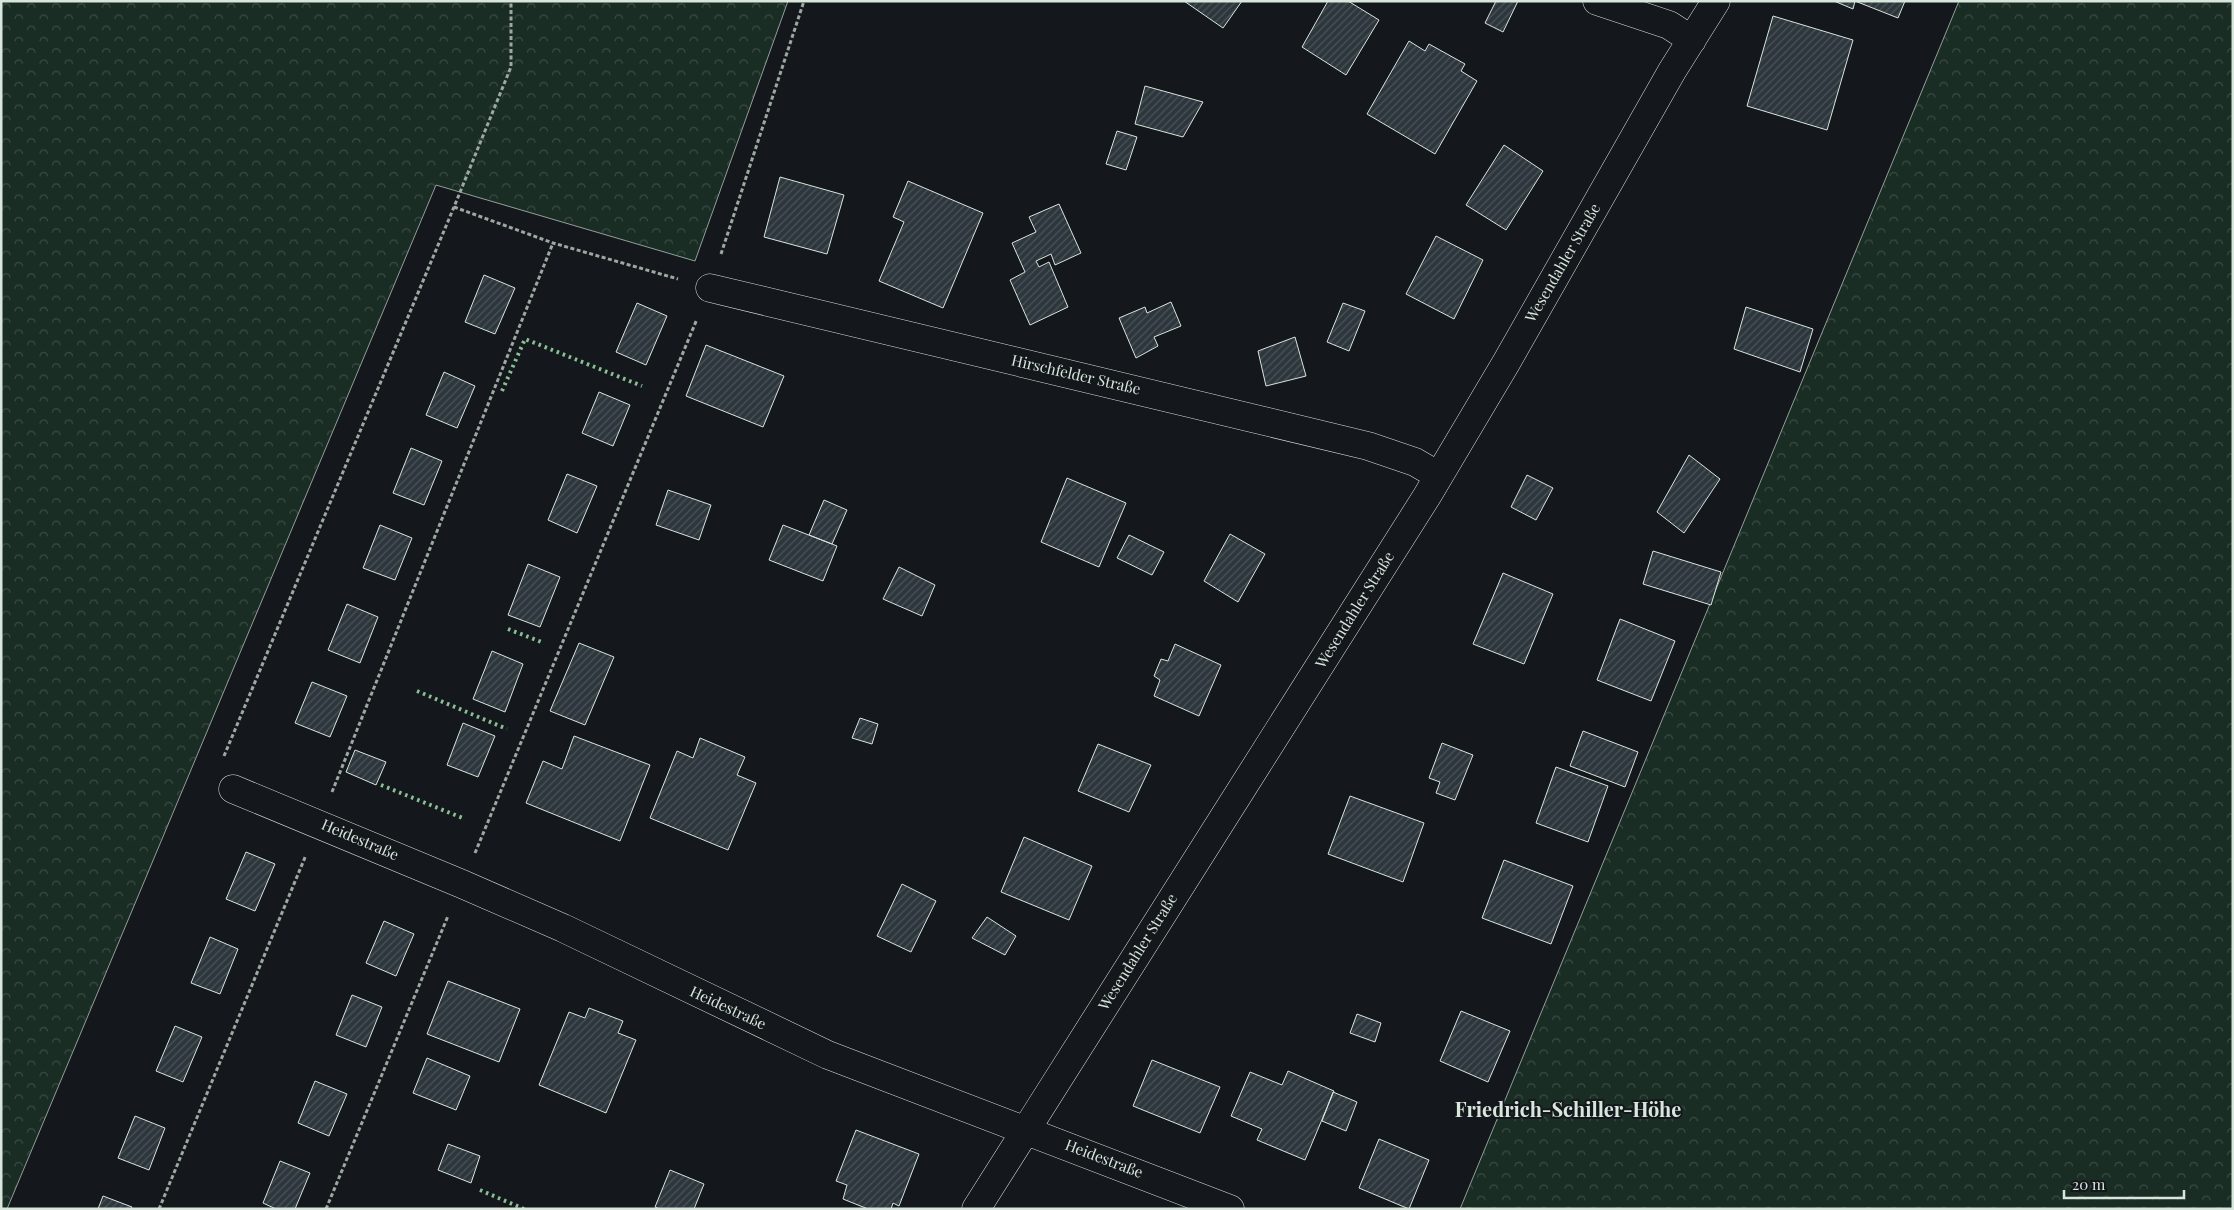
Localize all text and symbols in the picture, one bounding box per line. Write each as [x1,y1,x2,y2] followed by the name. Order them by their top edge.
[1519,199,1604,326] street label: Wesendahler Straße
[1010,349,1143,399] street label: Hirschfelder Straße
[1310,547,1398,672] street label: Wesendahler Straße
[319,814,402,864] street label: Heidestraße
[1093,889,1181,1014] street label: Wesendahler Straße
[687,981,770,1033] street label: Heidestraße
[1455,1095,1681,1122] district label: Friedrich-Schiller-Höhe
[1063,1134,1146,1182] street label: Heidestraße
[2064,1168,2184,1200] scale bar
[2072,1174,2106,1194] text: 20 m

